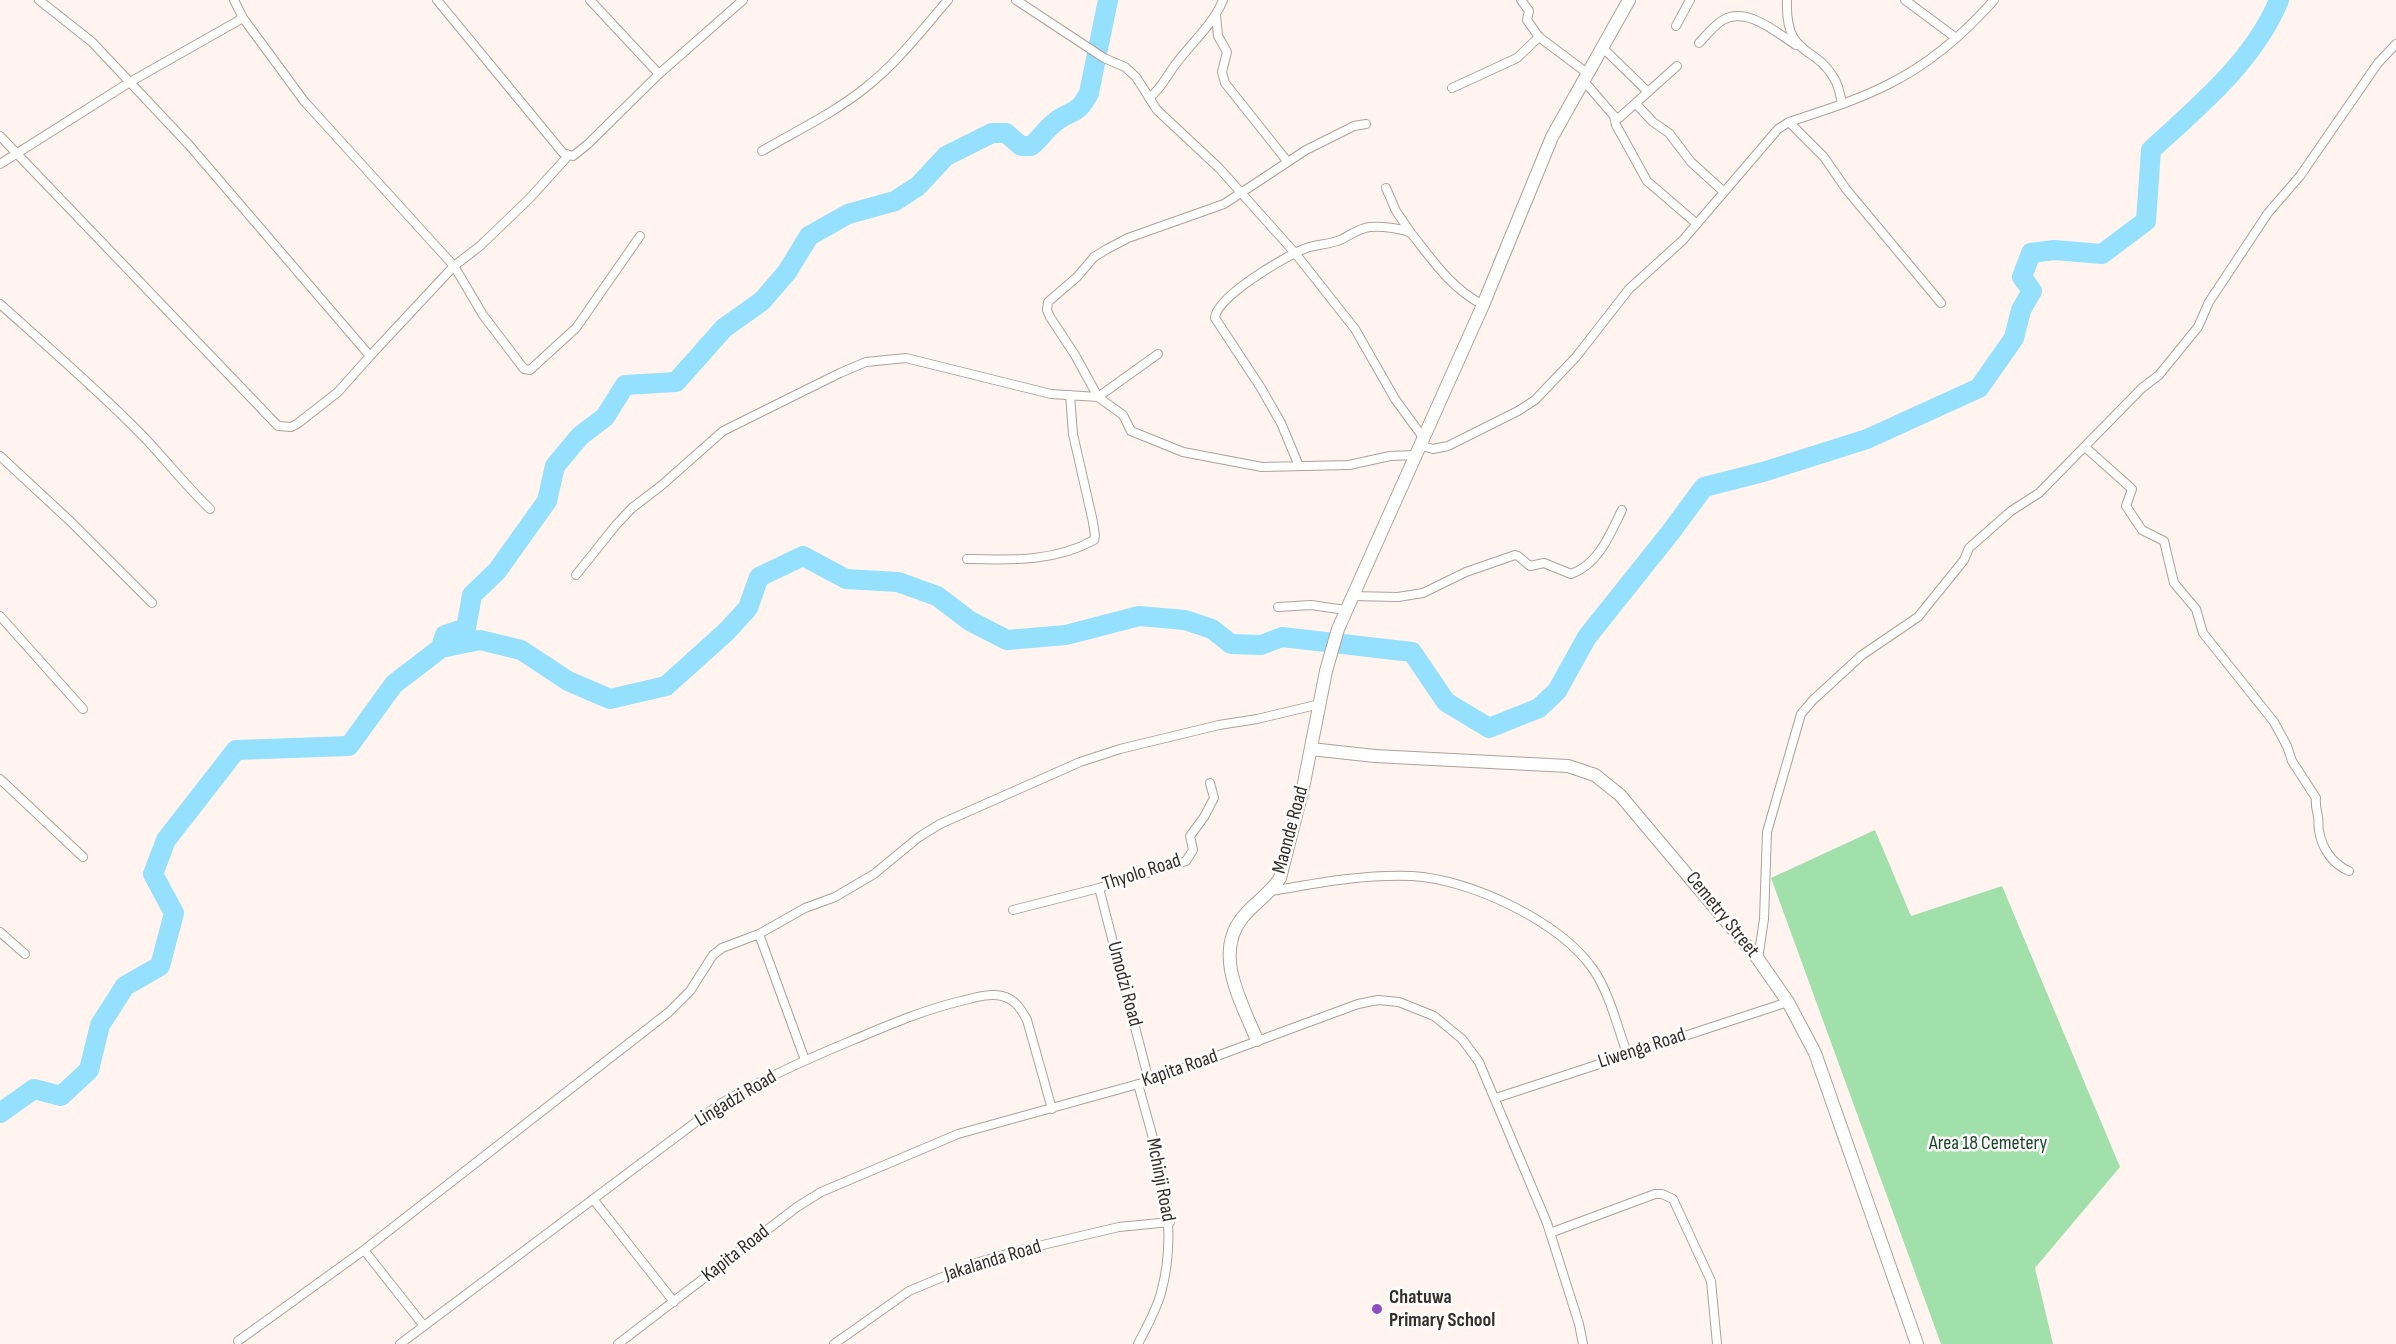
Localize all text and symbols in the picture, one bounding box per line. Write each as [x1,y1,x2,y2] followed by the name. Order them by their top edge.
[1268,784,1314,876] street label: Maonde Road
[1100,849,1184,897] street label: Thyolo Road
[1680,867,1764,963] street label: Cemetry Street
[1101,939,1147,1029] street label: Umodzi Road
[1595,1024,1689,1074] street label: Liwenga Road
[1139,1045,1221,1093] street label: Kapita Road
[691,1065,781,1133] street label: Lingadzi Road
[1929,1132,2047,1156] park label: Area 18 Cemetery
[1140,1136,1180,1224] street label: Mchinji Road
[698,1220,774,1288] street label: Kapita Road
[942,1235,1044,1287] street label: Jakalanda Road
[1389,1286,1495,1333] place label: Chatuwa Primary School
[1370,1302,1384,1316] marker: Chatuwa Primary School

